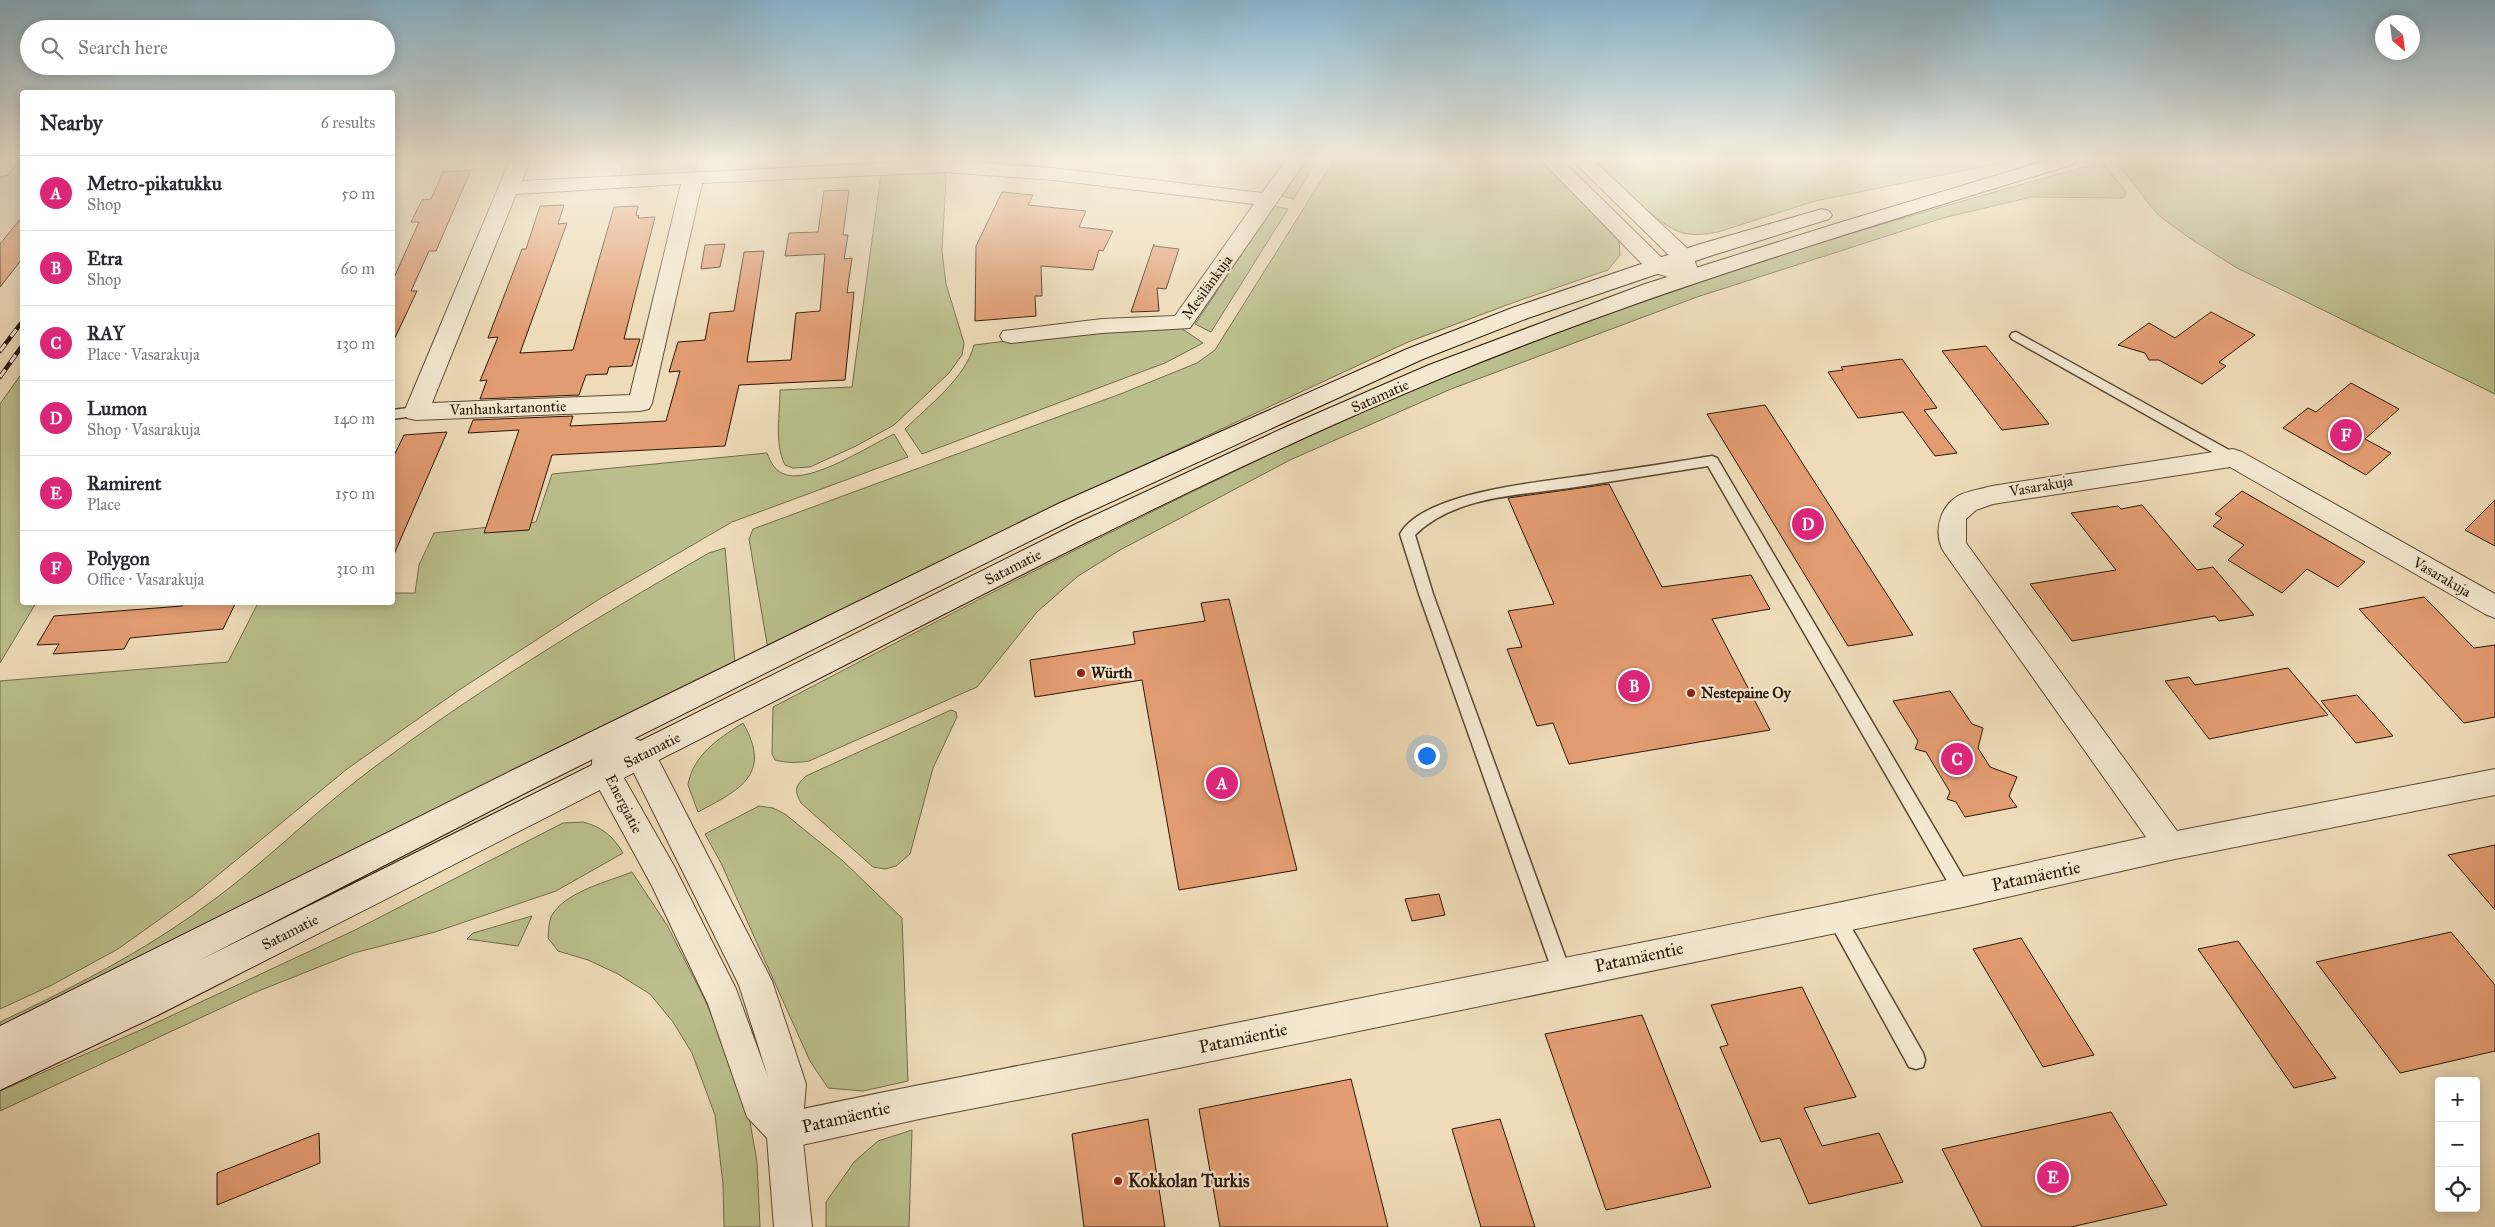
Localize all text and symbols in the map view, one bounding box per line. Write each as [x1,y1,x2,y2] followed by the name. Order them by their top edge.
[2375,15,2420,60] north arrow
[20,20,395,75] search box
[38,34,66,62] icon: search
[78,36,168,59] text: Search here
[40,110,103,136] text: Nearby
[321,113,375,132] text: 6 results
[87,172,222,195] text: Metro-pikatukku
[51,184,61,203] text: A
[341,184,375,203] text: 50 m
[87,195,121,214] text: Shop
[87,247,123,270] text: Etra
[1178,251,1237,322] street label: Mesilänkuja
[51,259,61,278] text: B
[341,259,375,278] text: 60 m
[87,270,121,289] text: Shop
[87,322,125,345] text: RAY
[51,334,61,353] text: C
[336,334,375,353] text: 130 m
[87,345,200,364] text: Place · Vasarakuja
[1348,375,1412,417] street label: Satamatie
[87,397,147,420] text: Lumon
[448,397,567,419] street label: Vanhankartanontie
[50,409,62,428] text: D
[334,409,375,428] text: 140 m
[2330,416,2362,454] pin: F
[87,420,200,439] text: Shop · Vasarakuja
[2007,471,2075,501] street label: Vasarakuja
[87,472,161,495] text: Ramirent
[50,484,62,503] text: E
[335,484,375,503] text: 150 m
[87,495,121,514] text: Place
[1792,505,1824,543] pin: D
[982,545,1044,589] street label: Satamatie
[87,547,150,570] text: Polygon
[2409,553,2475,601] street label: Vasarakuja
[51,559,61,578] text: F
[336,559,375,578] text: 310 m
[87,570,204,589] text: Office · Vasarakuja
[1091,664,1133,682] place label: Würth
[1075,667,1087,679] marker: Würth
[1618,667,1650,705] pin: B
[1701,684,1792,703] place label: Nestepaine Oy
[1685,687,1697,699] marker: Nestepaine Oy
[621,728,683,772] street label: Satamatie
[1941,740,1973,778] pin: C
[1414,743,1440,769] your location
[1206,764,1238,802] pin: A
[601,771,647,837] street label: Energiatie
[1990,856,2082,896] street label: Patamäentie
[259,910,321,954] street label: Satamatie
[1593,937,1685,977] street label: Patamäentie
[1197,1018,1289,1058] street label: Patamäentie
[2435,1077,2480,1212] map controls
[2435,1077,2480,1122] button: +
[800,1096,892,1138] street label: Patamäentie
[2435,1122,2480,1167] button: −
[2037,1158,2069,1196] pin: E
[2435,1167,2480,1212] button: locate
[1128,1170,1250,1192] place label: Kokkolan Turkis
[1112,1175,1124,1187] marker: Kokkolan Turkis

